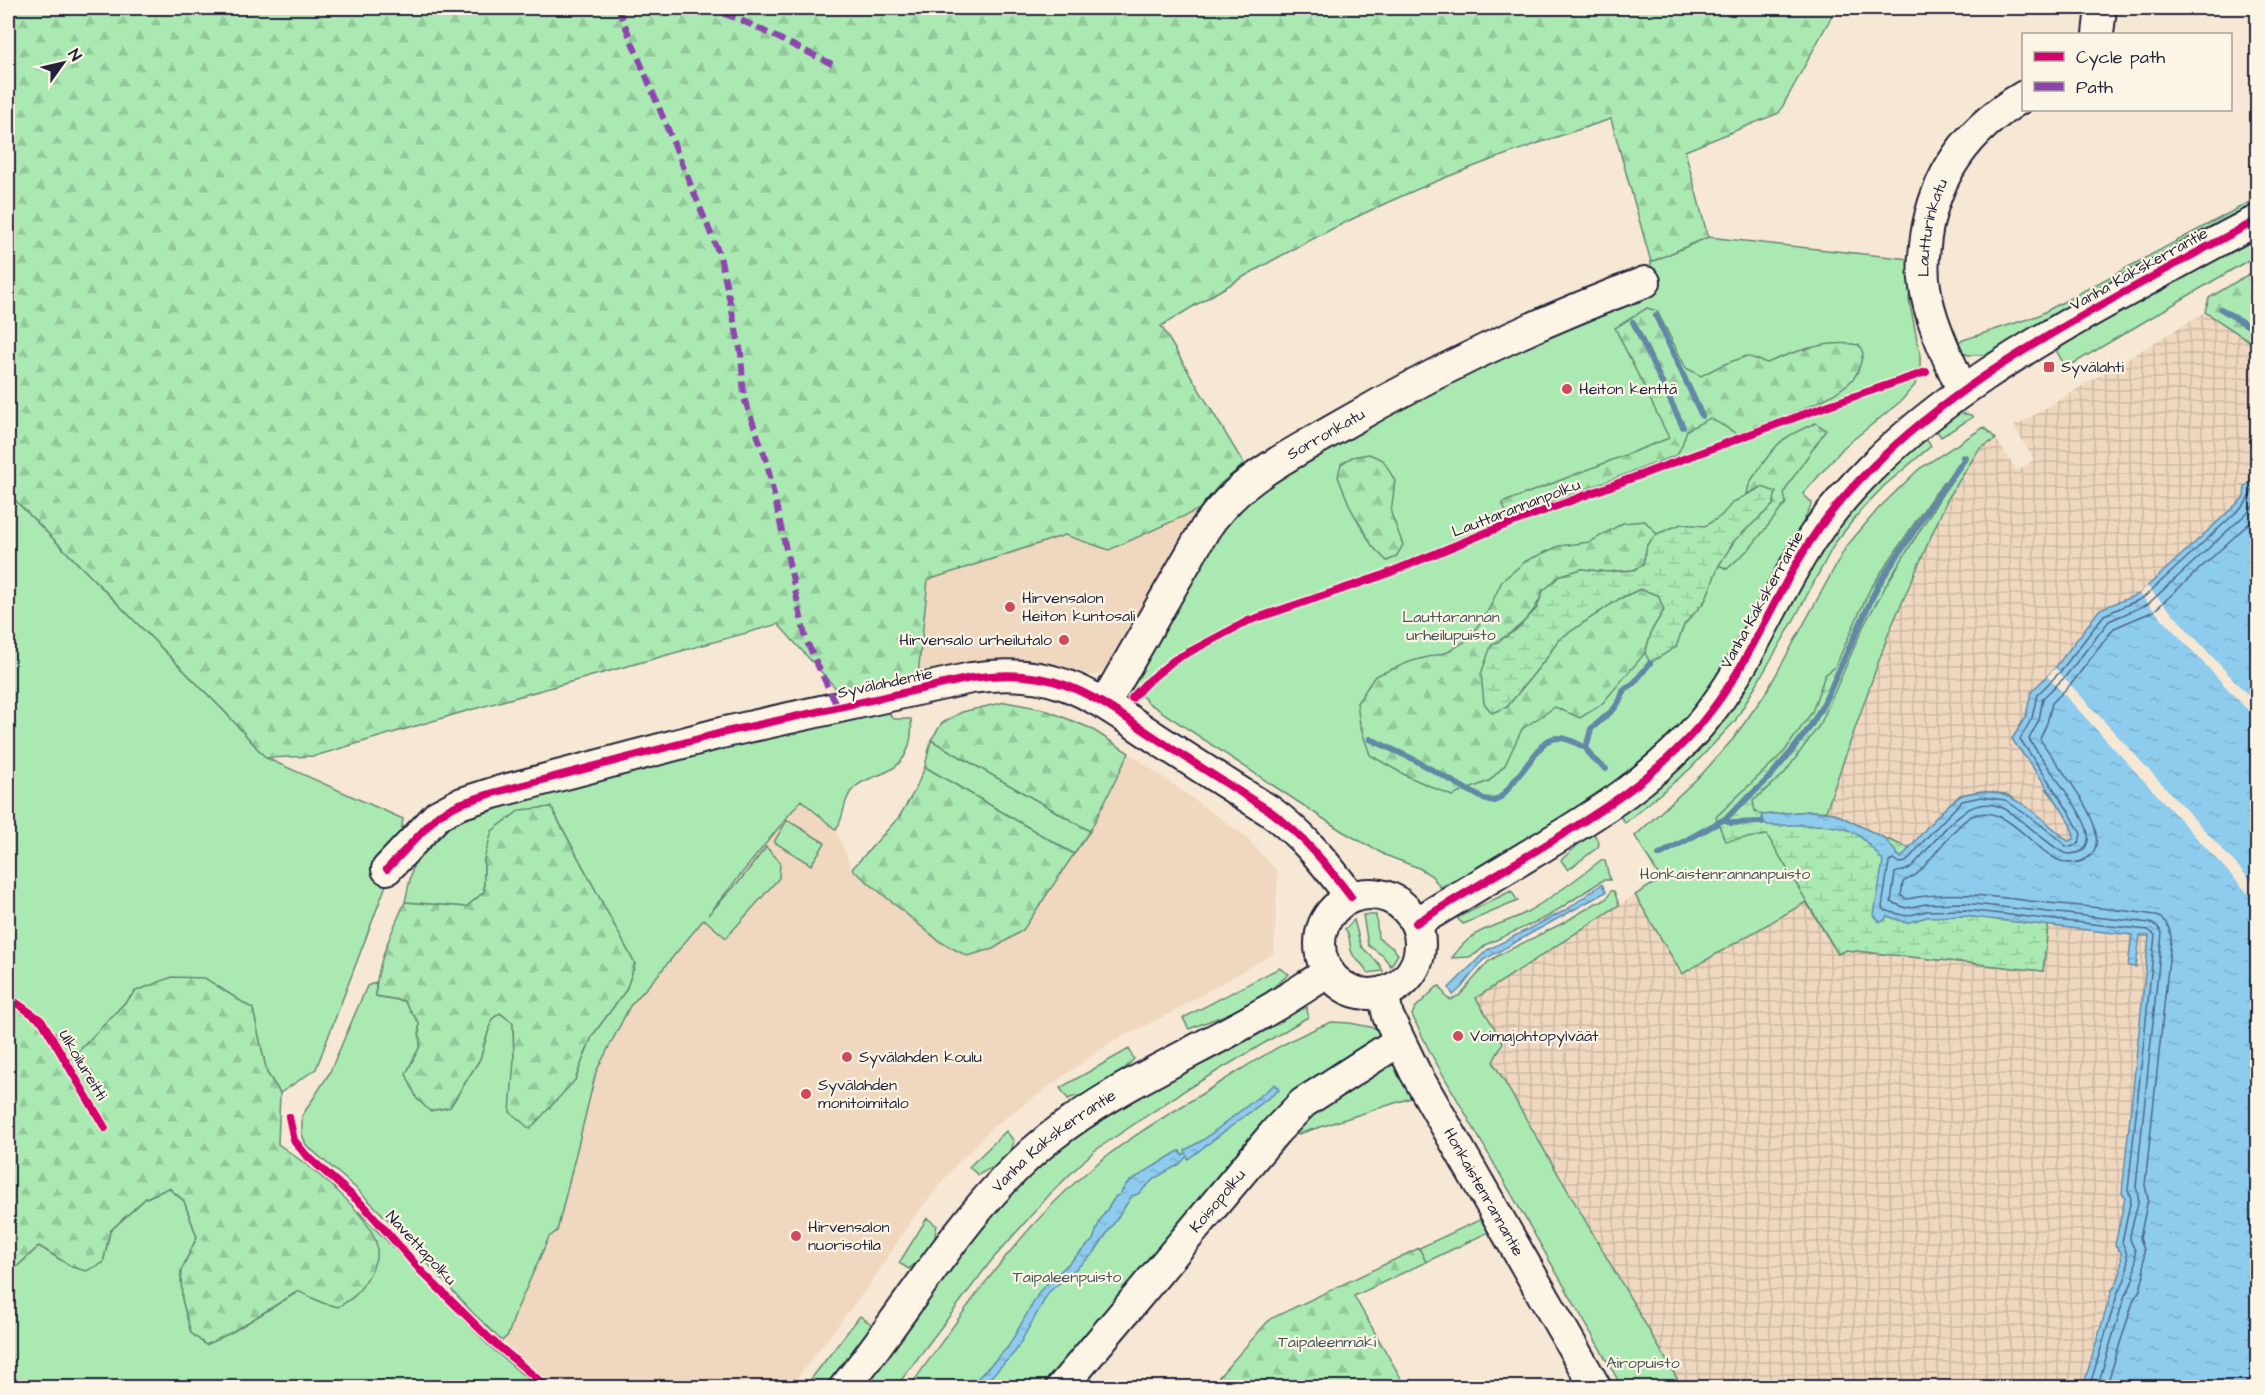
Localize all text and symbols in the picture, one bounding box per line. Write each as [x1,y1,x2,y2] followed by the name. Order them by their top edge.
[33,33,93,93] north arrow
[2022,33,2232,111] legend
[63,45,87,65] text: N
[2076,45,2165,71] text: Cycle path
[2076,75,2113,100] text: Path
[1912,175,1953,277] street label: Lautturinkatu
[2066,222,2212,316] street label: Vanha Kakskerrantie
[2061,356,2125,379] place label: Syvälahti
[2042,360,2056,374] marker: Syvälahti
[1579,378,1677,400] place label: Heiton kenttä
[1560,382,1574,396] marker: Heiton kenttä
[1283,403,1369,465] street label: Sorronkatu
[1449,473,1583,543] street label: Lauttarannanpolku
[1715,527,1809,673] street label: Vanha Kakskerrantie
[1022,587,1136,627] place label: Hirvensalon Heiton kuntosali
[1003,600,1017,614] marker: Hirvensalon Heiton kuntosali
[1402,606,1500,646] park label: Lauttarannan urheilupuisto
[899,629,1052,651] place label: Hirvensalo urheilutalo
[1057,633,1071,647] marker: Hirvensalo urheilutalo
[836,662,935,705] street label: Syvälahdentie
[1640,863,1810,885] park label: Honkaistenrannanpuisto
[1470,1025,1599,1048] place label: Voimajohtopylväät
[53,1026,113,1105] street label: Ulkoilureitti
[1451,1029,1465,1043] marker: Voimajohtopylväät
[859,1046,982,1069] place label: Syvälahden koulu
[840,1050,854,1064] marker: Syvälahden koulu
[818,1074,909,1114] place label: Syvälahden monitoimitalo
[987,1084,1120,1197] street label: Vanha Kakskerrantie
[799,1087,813,1101] marker: Syvälahden monitoimitalo
[1438,1124,1529,1261] street label: Honkaistenrannantie
[1185,1164,1251,1237] street label: Koisopolku
[381,1206,461,1290] street label: Navettapolku
[808,1216,890,1256] place label: Hirvensalon nuorisotila
[789,1229,803,1243] marker: Hirvensalon nuorisotila
[1013,1266,1121,1288] park label: Taipaleenpuisto
[1278,1331,1377,1353] park label: Taipaleenmäki
[1606,1352,1680,1374] park label: Airopuisto

